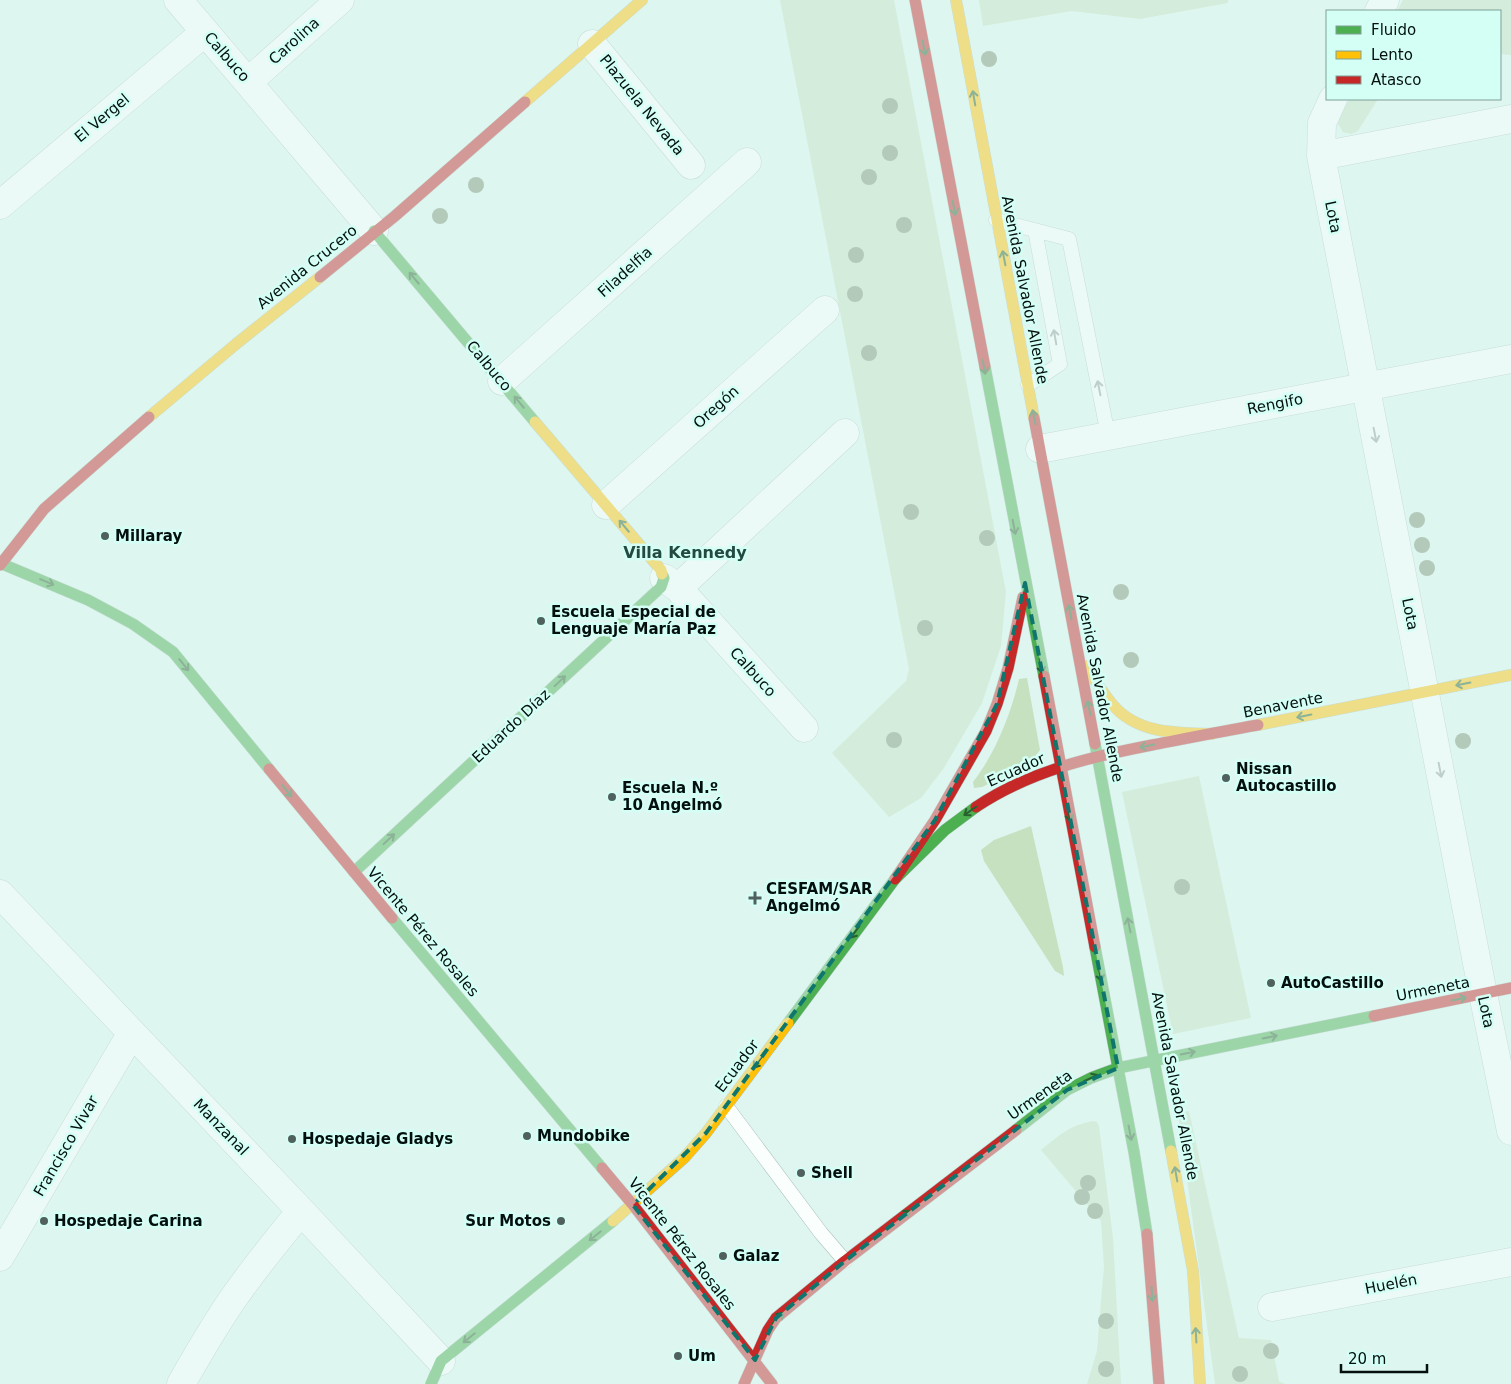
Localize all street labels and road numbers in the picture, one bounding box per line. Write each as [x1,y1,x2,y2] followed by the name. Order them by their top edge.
[265,14,323,68] street label: Carolina
[200,28,254,86] street label: Calbuco
[596,51,688,159] street label: Plazuela Nevada
[71,90,133,146] street label: El Vergel
[998,194,1052,386] street label: Avenida Salvador Allende
[1321,199,1345,235] street label: Lota
[253,221,361,313] street label: Avenida Crucero
[594,243,656,301] street label: Filadelfia
[463,337,515,395] street label: Calbuco
[690,382,742,432] street label: Oregón
[1245,390,1305,418] street label: Rengifo
[1073,592,1127,784] street label: Avenida Salvador Allende
[1398,596,1422,632] street label: Lota
[726,644,780,700] street label: Calbuco
[468,685,554,767] street label: Eduardo Díaz
[1242,688,1324,722] street label: Benavente
[984,749,1048,791] street label: Ecuador
[364,864,483,1001] street label: Vicente Pérez Rosales
[1395,973,1471,1005] street label: Urmeneta
[1148,990,1202,1182] street label: Avenida Salvador Allende
[1474,994,1498,1030] street label: Lota
[711,1035,763,1096] street label: Ecuador
[1004,1066,1076,1124] street label: Urmeneta
[30,1092,102,1200] street label: Francisco Vivar
[190,1095,252,1159] street label: Manzanal
[625,1174,740,1314] street label: Vicente Pérez Rosales
[1363,1270,1419,1298] street label: Huelén

